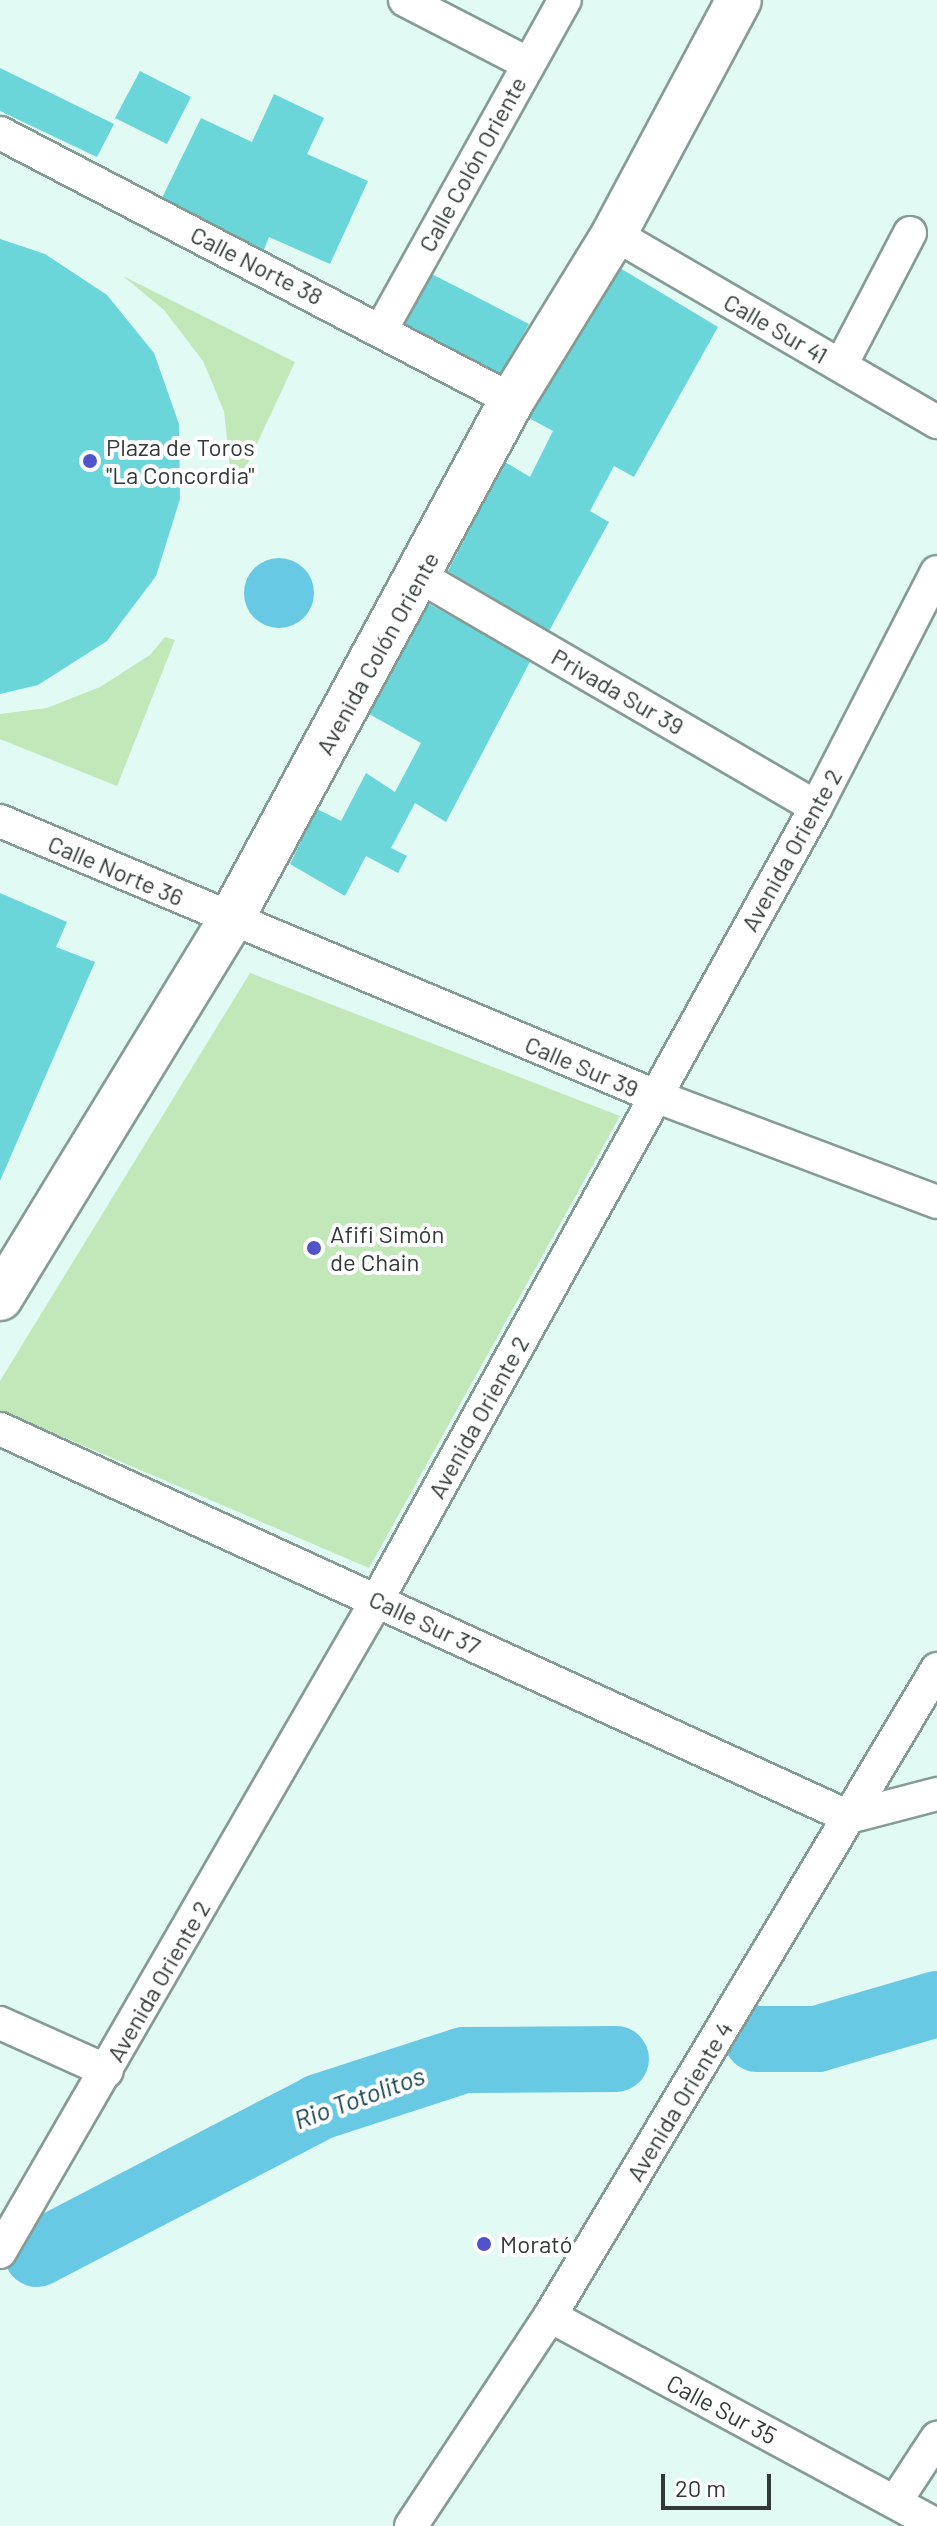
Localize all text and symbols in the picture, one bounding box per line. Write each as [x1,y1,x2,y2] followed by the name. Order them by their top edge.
[412,71,532,257] street label: Calle Colón Oriente
[186,219,328,311] street label: Calle Norte 38
[719,287,833,369] street label: Calle Sur 41
[106,433,255,489] place label: Plaza de Toros "La Concordia"
[81,452,99,470] marker: Plaza de Toros "La Concordia"
[309,547,445,759] street label: Avenida Colón Oriente
[547,642,689,740] street label: Privada Sur 39
[734,764,848,936] street label: Avenida Oriente 2
[44,829,188,911] street label: Calle Norte 36
[521,1029,643,1103] street label: Calle Sur 39
[330,1220,444,1276] place label: Afifi Simón de Chain
[305,1239,323,1257] marker: Afifi Simón de Chain
[421,1331,535,1503] street label: Avenida Oriente 2
[365,1584,485,1660] street label: Calle Sur 37
[100,1895,216,2067] street label: Avenida Oriente 2
[620,2016,738,2186] street label: Avenida Oriente 4
[290,2059,428,2135] water label: Rio Totolitos
[500,2230,572,2258] place label: Morató
[475,2235,493,2253] marker: Morató
[662,2368,782,2450] street label: Calle Sur 35
[665,2458,775,2508] scale bar
[675,2473,726,2502] text: 20 m

